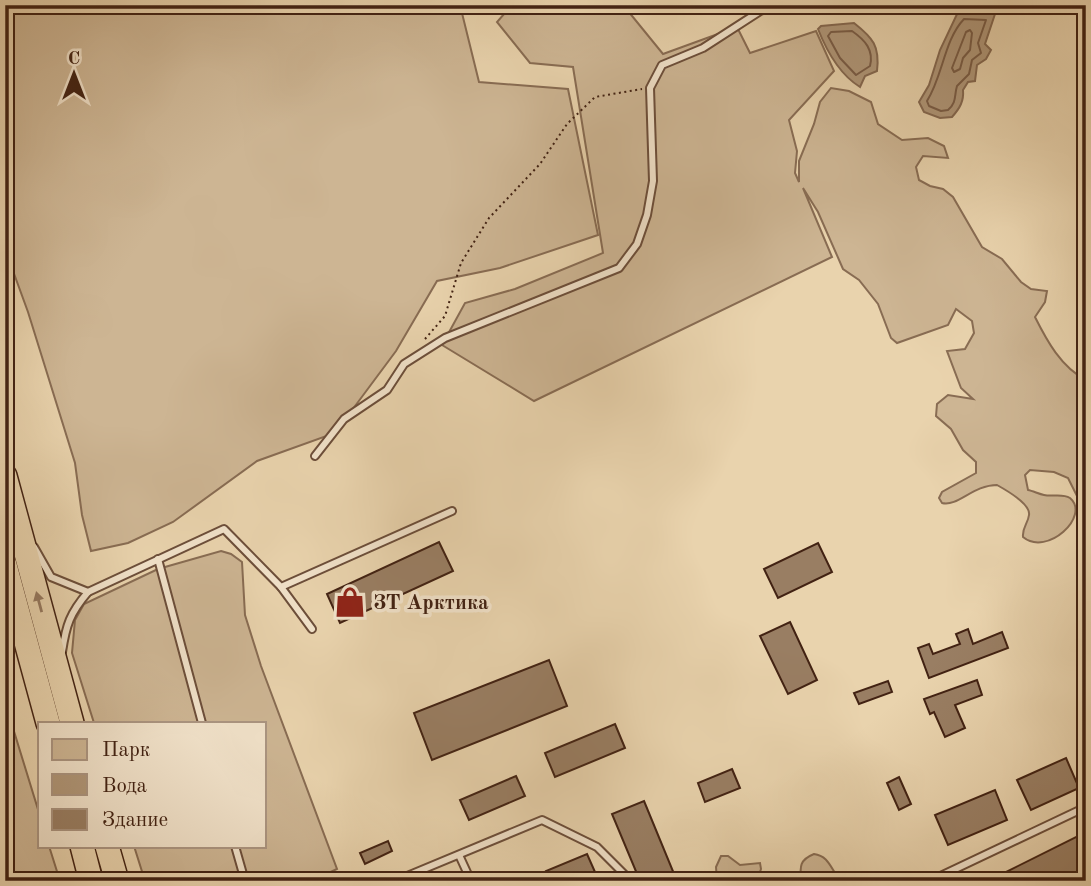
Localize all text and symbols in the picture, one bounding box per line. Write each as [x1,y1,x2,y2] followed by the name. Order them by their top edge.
[38,38,108,108] north arrow
[68,50,80,69] text: С
[333,585,367,619] shop icon: ЗТ Арктика
[33,591,44,613] one-way arrow
[373,593,489,614] place label: ЗТ Арктика
[38,722,266,848] legend
[102,740,151,761] text: Парк
[102,776,147,797] text: Вода
[102,810,168,831] text: Здание

